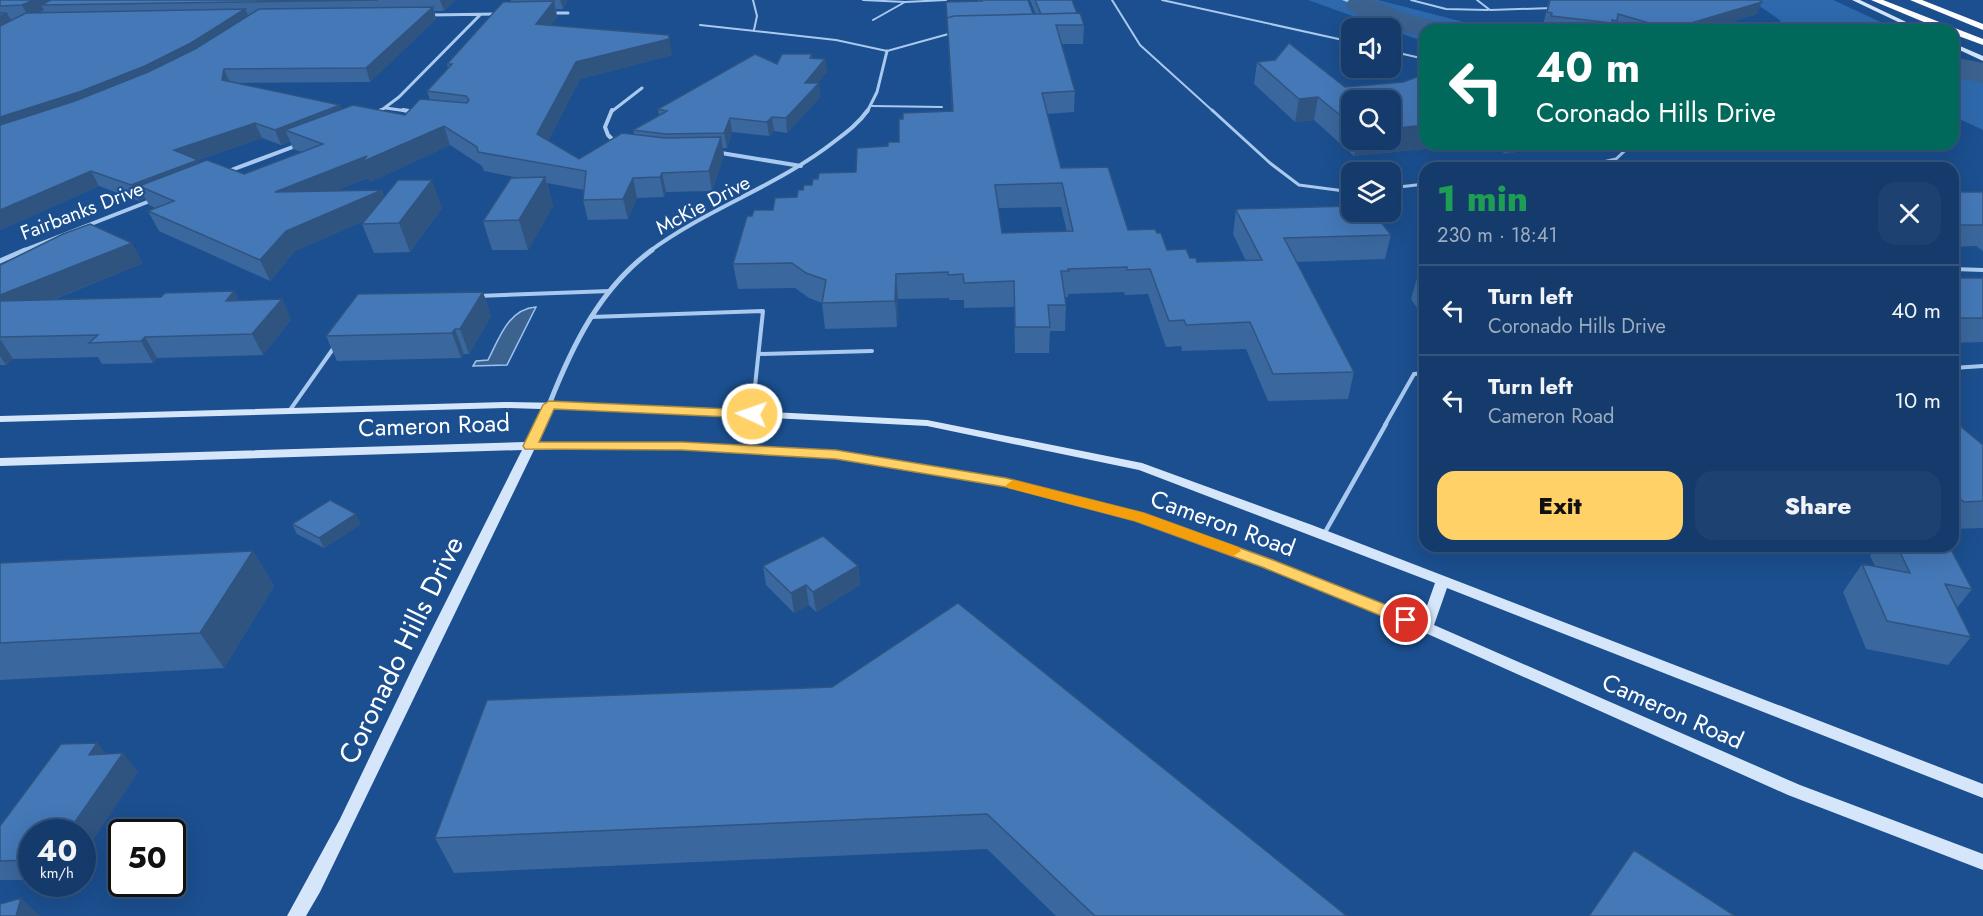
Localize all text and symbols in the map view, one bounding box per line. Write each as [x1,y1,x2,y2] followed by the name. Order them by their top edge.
[1341,18,1401,222] map controls
[1341,18,1401,78] button: sound
[1536,37,1640,98] text: 40 m
[1437,48,1515,126] icon: left
[1341,90,1401,150] button: search
[1536,93,1776,132] text: Coronado Hills Drive
[1341,162,1401,222] button: layers
[651,168,755,242] street label: McKie Drive
[1437,172,1528,224] text: 1 min
[16,174,148,248] street label: Fairbanks Drive
[1878,182,1941,245] button: close
[1437,221,1557,250] text: 230 m · 18:41
[1488,280,1573,312] text: Turn left
[1437,294,1470,327] icon: left
[1891,294,1941,326] text: 40 m
[1488,312,1666,341] text: Coronado Hills Drive
[1488,370,1573,402] text: Turn left
[720,382,784,446] position arrow
[1437,384,1470,417] icon: left
[1894,384,1941,416] text: 10 m
[1488,402,1614,431] text: Cameron Road
[358,405,510,445] street label: Cameron Road
[1437,471,1683,540] button: Exit
[1695,471,1941,540] button: Share
[1146,481,1300,565] street label: Cameron Road
[328,529,474,771] street label: Coronado Hills Drive
[1380,594,1431,645] pin
[1389,603,1422,636] icon: arrive
[1597,664,1749,758] street label: Cameron Road
[108,819,186,897] speed limit sign: 50
[37,829,77,872] text: 40
[40,862,74,884] text: km/h

